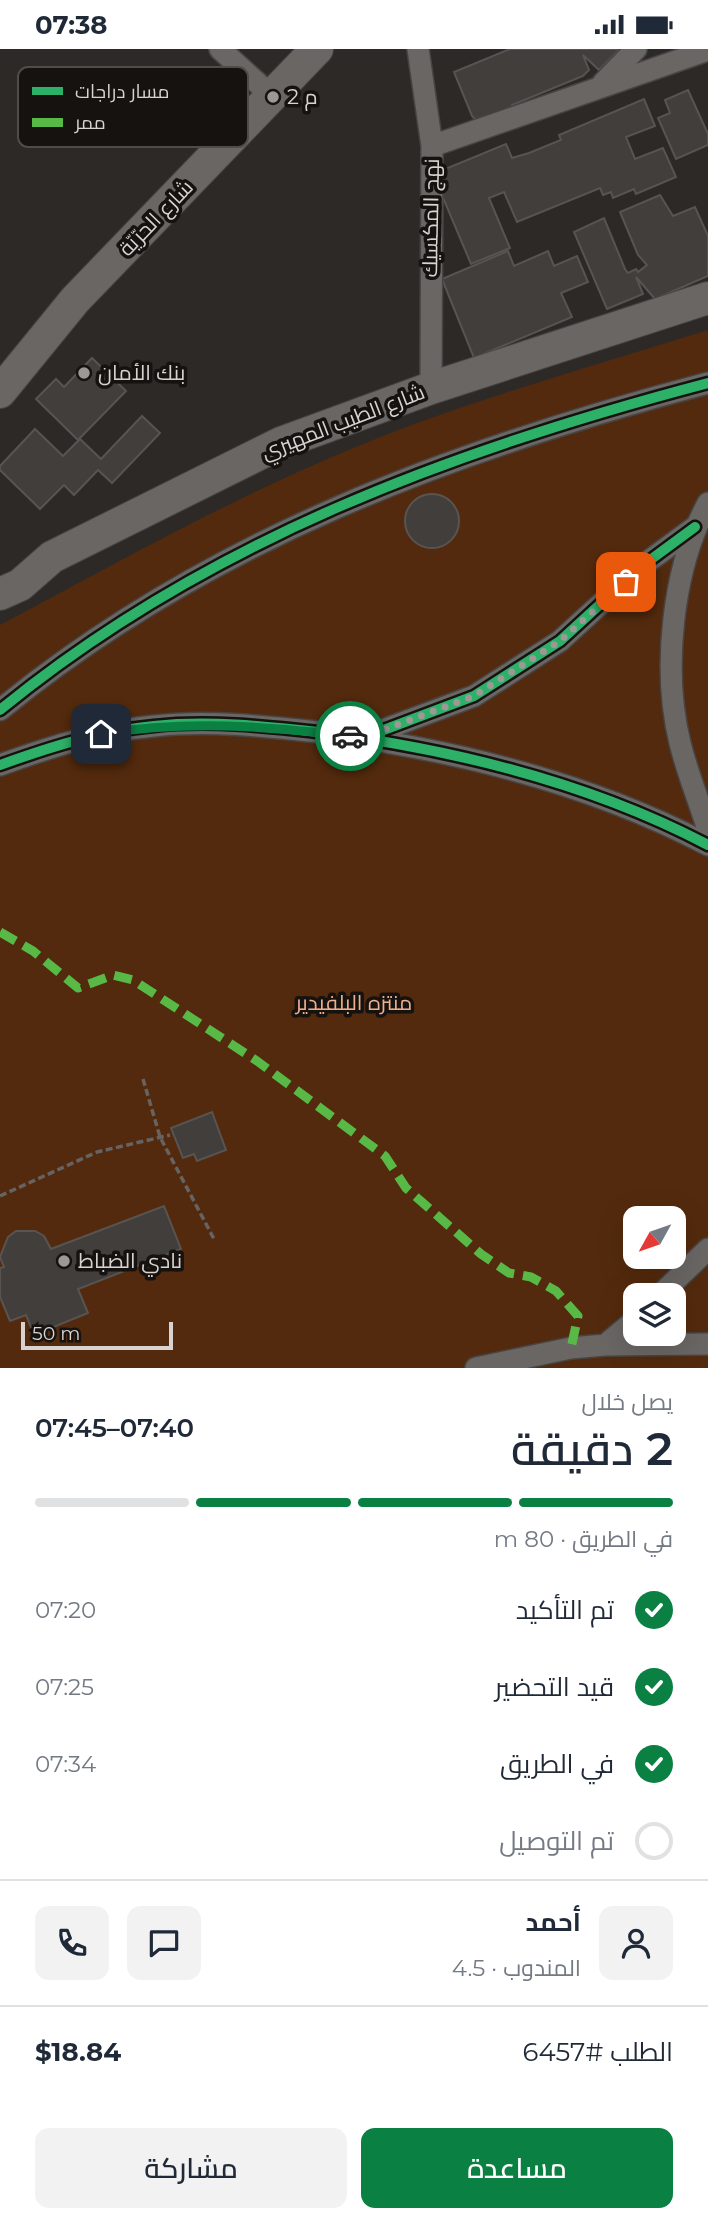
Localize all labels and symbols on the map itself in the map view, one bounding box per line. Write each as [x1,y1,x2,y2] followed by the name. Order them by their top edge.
[18,67,248,147] legend
[75,80,170,103] text: مسار دراجات
[287,84,318,111] place label: 2 م
[265,89,281,105] marker: 2 م
[74,111,106,134] text: ممر
[417,158,446,278] street label: نهج المكسيك
[113,174,199,262] street label: شارع الحرّيّة
[98,360,185,386] place label: بنك الأمان
[76,365,92,381] marker: بنك الأمان
[258,379,429,468] street label: شارع الطيب المهيري
[596,552,656,612] pin
[315,701,385,771] courier
[71,704,131,764] pin
[295,990,412,1015] park label: منتزه البلفيدير
[623,1206,686,1269] north arrow
[78,1248,182,1277] place label: نادي الضباط
[56,1253,72,1269] marker: نادي الضباط
[21,1319,173,1351] scale bar

